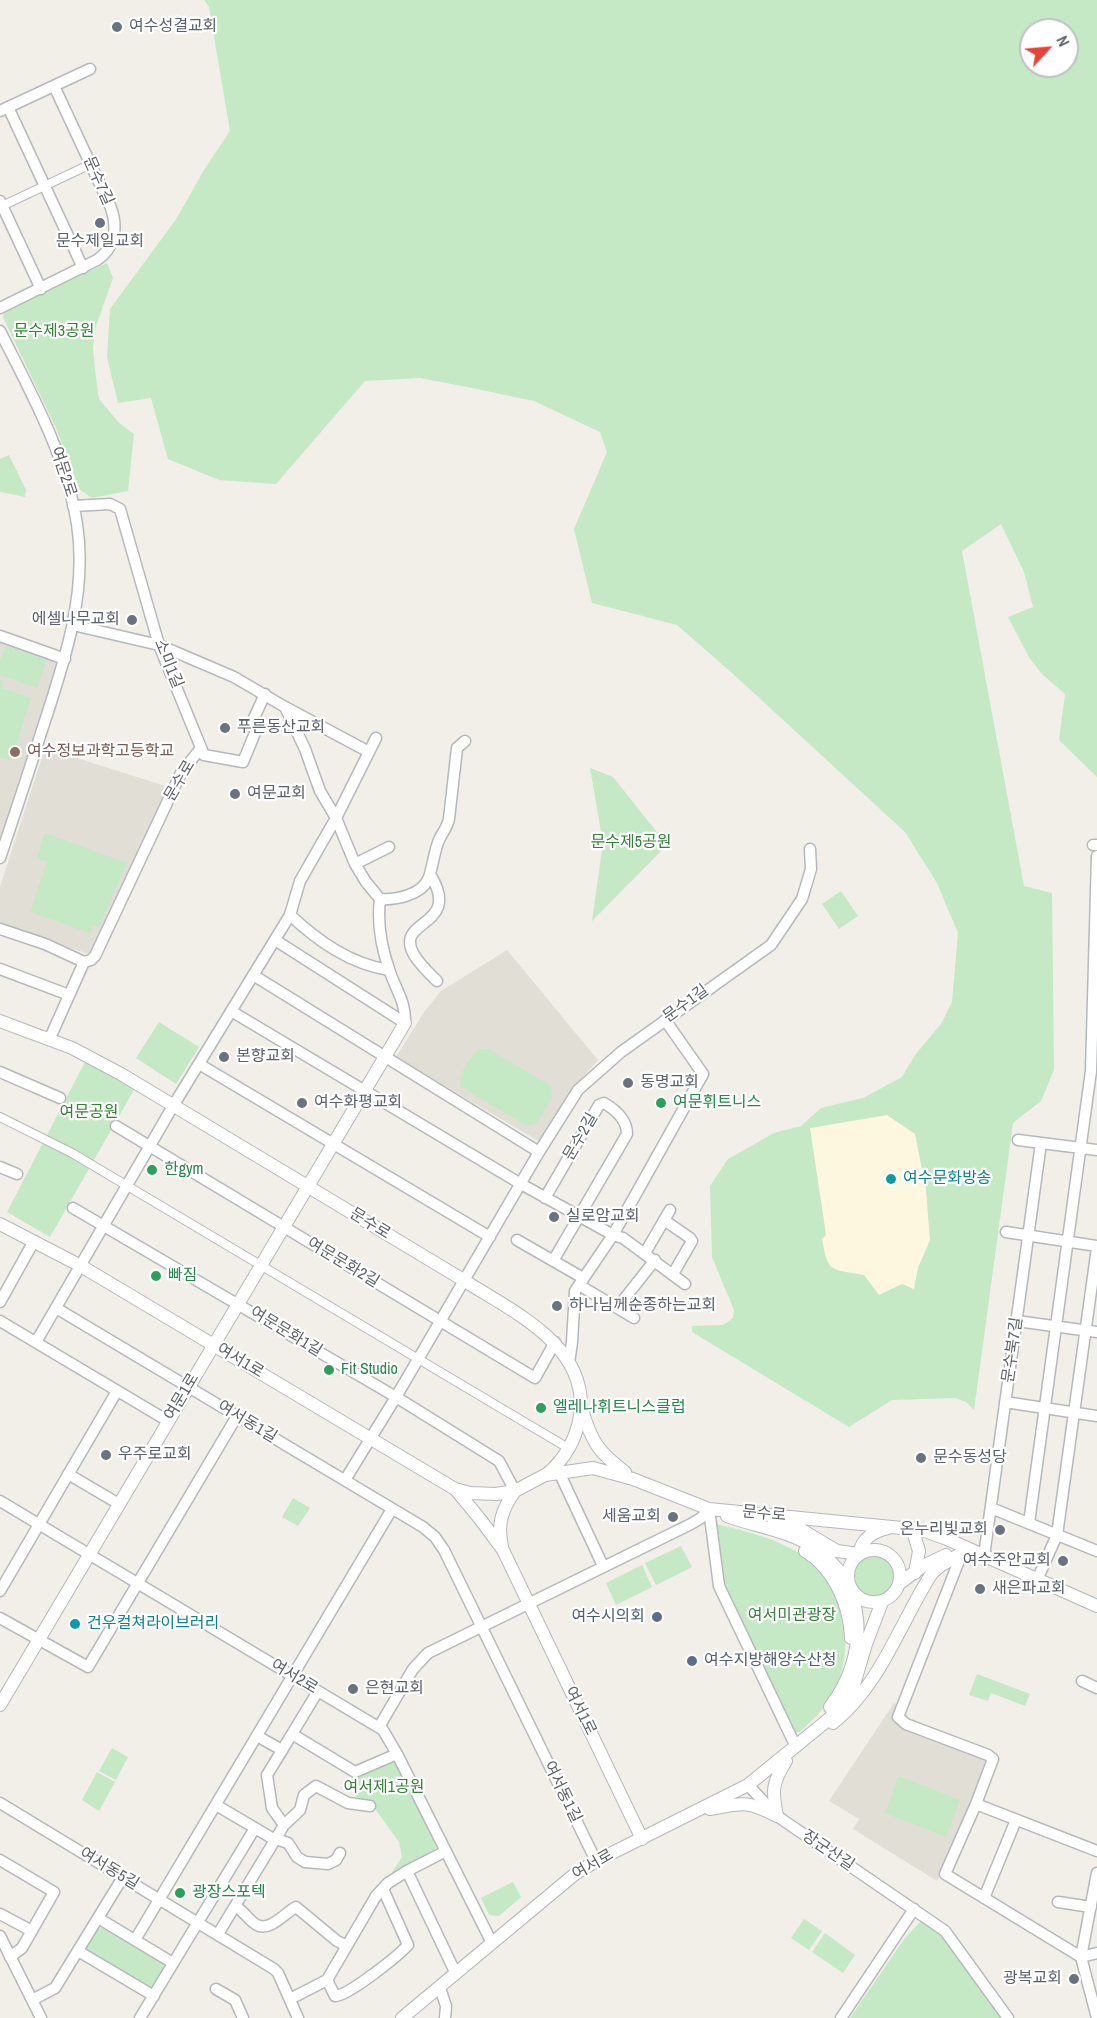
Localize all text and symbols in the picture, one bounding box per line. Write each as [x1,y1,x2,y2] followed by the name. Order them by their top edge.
[129,17,217,37] place label: 여수성결교회
[1019,18,1079,78] north arrow
[110,20,124,34] marker: 여수성결교회
[1051,32,1075,50] text: N
[79,154,117,208] street label: 문수7길
[93,216,107,230] marker: 문수제일교회
[56,232,144,252] place label: 문수제일교회
[14,322,94,342] park label: 문수제3공원
[46,445,80,499] street label: 여문2로
[32,610,120,630] place label: 에셀나무교회
[125,613,139,627] marker: 에셀나무교회
[149,637,187,691] street label: 소미1길
[237,718,325,738] place label: 푸른동산교회
[218,721,232,735] marker: 푸른동산교회
[27,742,174,762] place label: 여수정보과학고등학교
[8,745,22,759] marker: 여수정보과학고등학교
[161,757,199,805] street label: 문수로
[247,784,306,804] place label: 여문교회
[228,787,242,801] marker: 여문교회
[591,833,671,853] park label: 문수제5공원
[660,981,712,1027] street label: 문수1길
[236,1047,295,1067] place label: 본향교회
[217,1050,231,1064] marker: 본향교회
[640,1073,699,1093] place label: 동명교회
[621,1076,635,1090] marker: 동명교회
[314,1093,402,1113] place label: 여수화평교회
[673,1093,761,1113] place label: 여문휘트니스
[295,1096,309,1110] marker: 여수화평교회
[654,1096,668,1110] marker: 여문휘트니스
[60,1103,118,1123] park label: 여문공원
[560,1110,602,1164] street label: 문수2길
[164,1160,204,1180] place label: 한gym
[145,1163,159,1177] marker: 한gym
[903,1169,991,1189] place label: 여수문화방송
[884,1172,898,1186] marker: 여수문화방송
[346,1204,394,1244] street label: 문수로
[566,1207,640,1227] place label: 실로암교회
[547,1210,561,1224] marker: 실로암교회
[303,1234,383,1292] street label: 여문문화2길
[168,1266,197,1286] place label: 빠짐
[149,1269,163,1283] marker: 빠짐
[569,1296,716,1316] place label: 하나님께순종하는교회
[550,1299,564,1313] marker: 하나님께순종하는교회
[246,1303,326,1361] street label: 여문문화1길
[999,1316,1027,1384] street label: 문수북7길
[213,1340,267,1382] street label: 여서1로
[341,1360,398,1380] place label: Fit Studio
[322,1363,336,1377] marker: Fit Studio
[161,1370,203,1424] street label: 여문1로
[214,1397,280,1447] street label: 여서동1길
[553,1398,685,1418] place label: 엘레나휘트니스클럽
[534,1401,548,1415] marker: 엘레나휘트니스클럽
[118,1445,192,1465] place label: 우주로교회
[99,1448,113,1462] marker: 우주로교회
[933,1448,1007,1468] place label: 문수동성당
[914,1451,928,1465] marker: 문수동성당
[741,1503,787,1525] street label: 문수로
[602,1507,661,1527] place label: 세움교회
[666,1510,680,1524] marker: 세움교회
[900,1520,988,1540] place label: 온누리빛교회
[993,1523,1007,1537] marker: 온누리빛교회
[963,1551,1051,1571] place label: 여수주안교회
[1056,1554,1070,1568] marker: 여수주안교회
[992,1579,1066,1599] place label: 새은파교회
[973,1582,987,1596] marker: 새은파교회
[748,1606,836,1626] park label: 여서미관광장
[571,1607,645,1627] place label: 여수시의회
[650,1610,664,1624] marker: 여수시의회
[87,1614,219,1634] place label: 건우컬쳐라이브러리
[68,1617,82,1631] marker: 건우컬쳐라이브러리
[704,1651,836,1671] place label: 여수지방해양수산청
[685,1654,699,1668] marker: 여수지방해양수산청
[267,1656,321,1698] street label: 여서2로
[365,1679,424,1699] place label: 은현교회
[346,1682,360,1696] marker: 은현교회
[560,1684,600,1738] street label: 여서1로
[539,1758,585,1826] street label: 여서동1길
[344,1778,424,1798] park label: 여서제1공원
[798,1827,858,1875] street label: 장군산길
[76,1844,142,1894] street label: 여서동5길
[569,1846,617,1884] street label: 여서로
[192,1883,266,1903] place label: 광장스포텍
[173,1886,187,1900] marker: 광장스포텍
[1003,1969,1062,1989] place label: 광복교회
[1067,1972,1081,1986] marker: 광복교회

